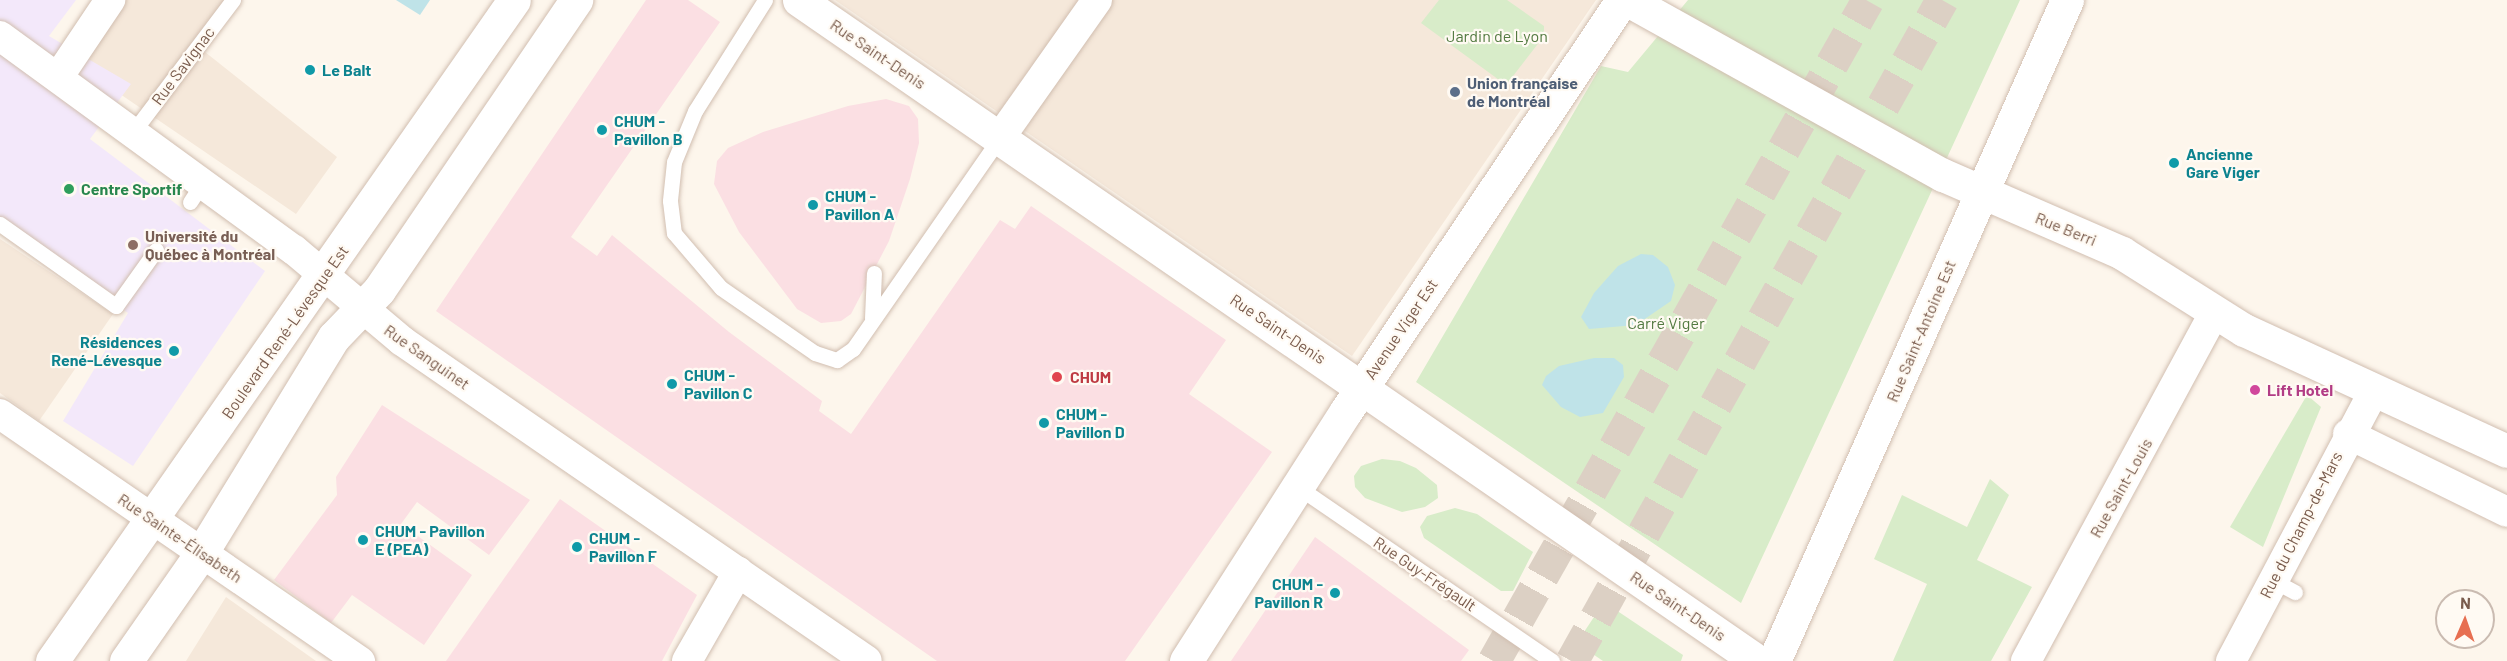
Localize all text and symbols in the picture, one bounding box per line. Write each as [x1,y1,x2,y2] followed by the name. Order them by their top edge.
[827,15,929,93] street label: Rue Saint-Denis
[147,23,219,109] street label: Rue Savignac
[1446,26,1548,46] park label: Jardin de Lyon
[322,60,371,80] place label: Le Balt
[303,63,317,77] marker: Le Balt
[1467,73,1578,111] place label: Union française de Montréal
[1448,85,1462,99] marker: Union française de Montréal
[614,111,683,149] place label: CHUM - Pavillon B
[595,123,609,137] marker: CHUM - Pavillon B
[2186,144,2260,182] place label: Ancienne Gare Viger
[2167,156,2181,170] marker: Ancienne Gare Viger
[81,179,182,199] place label: Centre Sportif
[62,182,76,196] marker: Centre Sportif
[825,186,894,224] place label: CHUM - Pavillon A
[806,198,820,212] marker: CHUM - Pavillon A
[2033,208,2099,250] street label: Rue Berri
[145,226,275,264] place label: Université du Québec à Montréal
[126,238,140,252] marker: Université du Québec à Montréal
[218,242,352,422] street label: Boulevard René-Lévesque Est
[1882,257,1960,405] street label: Rue Saint-Antoine Est
[1360,275,1442,383] street label: Avenue Viger Est
[1227,290,1329,368] street label: Rue Saint-Denis
[1627,313,1705,333] park label: Carré Viger
[380,320,474,394] street label: Rue Sanguinet
[51,332,162,370] place label: Résidences René-Lévesque
[167,344,181,358] marker: Résidences René-Lévesque
[684,365,752,403] place label: CHUM - Pavillon C
[1070,367,1111,387] place label: CHUM
[1048,368,1066,386] marker: CHUM
[665,377,679,391] marker: CHUM - Pavillon C
[2267,380,2333,400] place label: Lift Hotel
[2248,383,2262,397] marker: Lift Hotel
[1056,404,1125,442] place label: CHUM - Pavillon D
[1037,416,1051,430] marker: CHUM - Pavillon D
[2086,435,2156,541] street label: Rue Saint-Louis
[2256,448,2346,602] street label: Rue du Champ-de-Mars
[114,489,246,587] street label: Rue Sainte-Élisabeth
[375,521,485,559] place label: CHUM - Pavillon E (PEA)
[589,528,657,566] place label: CHUM - Pavillon F
[356,533,370,547] marker: CHUM - Pavillon E (PEA)
[1370,533,1480,615] street label: Rue Guy-Frégault
[570,540,584,554] marker: CHUM - Pavillon F
[1627,567,1729,645] street label: Rue Saint-Denis
[1254,574,1323,612] place label: CHUM - Pavillon R
[1328,586,1342,600] marker: CHUM - Pavillon R
[2435,589,2495,649] north arrow
[2460,593,2471,612] text: N

